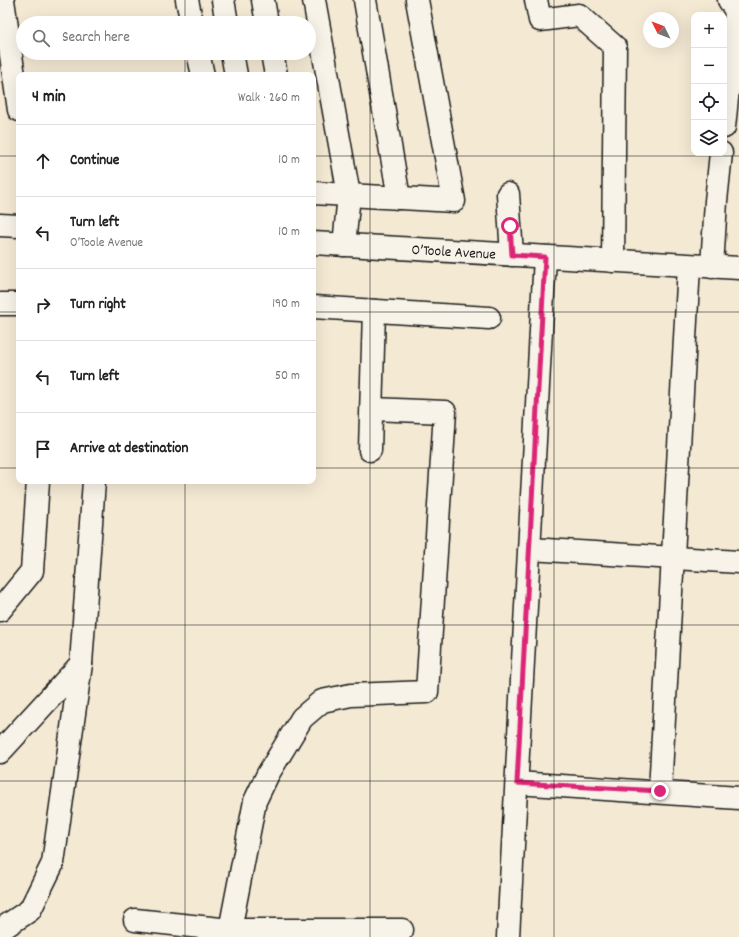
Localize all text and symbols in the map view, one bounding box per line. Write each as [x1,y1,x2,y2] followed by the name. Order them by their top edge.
[643,12,679,48] north arrow
[691,12,727,156] map controls
[691,12,727,48] button: +
[16,16,316,60] search box
[30,27,52,49] icon: search
[62,27,130,49] text: Search here
[691,48,727,84] button: −
[691,84,727,120] button: locate
[32,86,66,110] text: 4 min
[238,89,300,108] text: Walk · 260 m
[691,120,727,156] button: layers
[32,150,54,172] icon: ahead
[70,150,119,172] text: Continue
[278,151,300,170] text: 10 m
[70,212,119,234] text: Turn left
[501,217,519,235] route start
[32,222,54,244] icon: left
[278,223,300,242] text: 10 m
[70,234,143,253] text: O’Toole Avenue
[411,240,497,267] street label: O’Toole Avenue
[32,294,54,316] icon: right
[70,294,126,316] text: Turn right
[272,295,300,314] text: 190 m
[32,366,54,388] icon: left
[70,366,119,388] text: Turn left
[275,367,300,386] text: 50 m
[32,438,54,460] icon: arrive
[70,438,188,460] text: Arrive at destination
[651,782,669,800] route end

